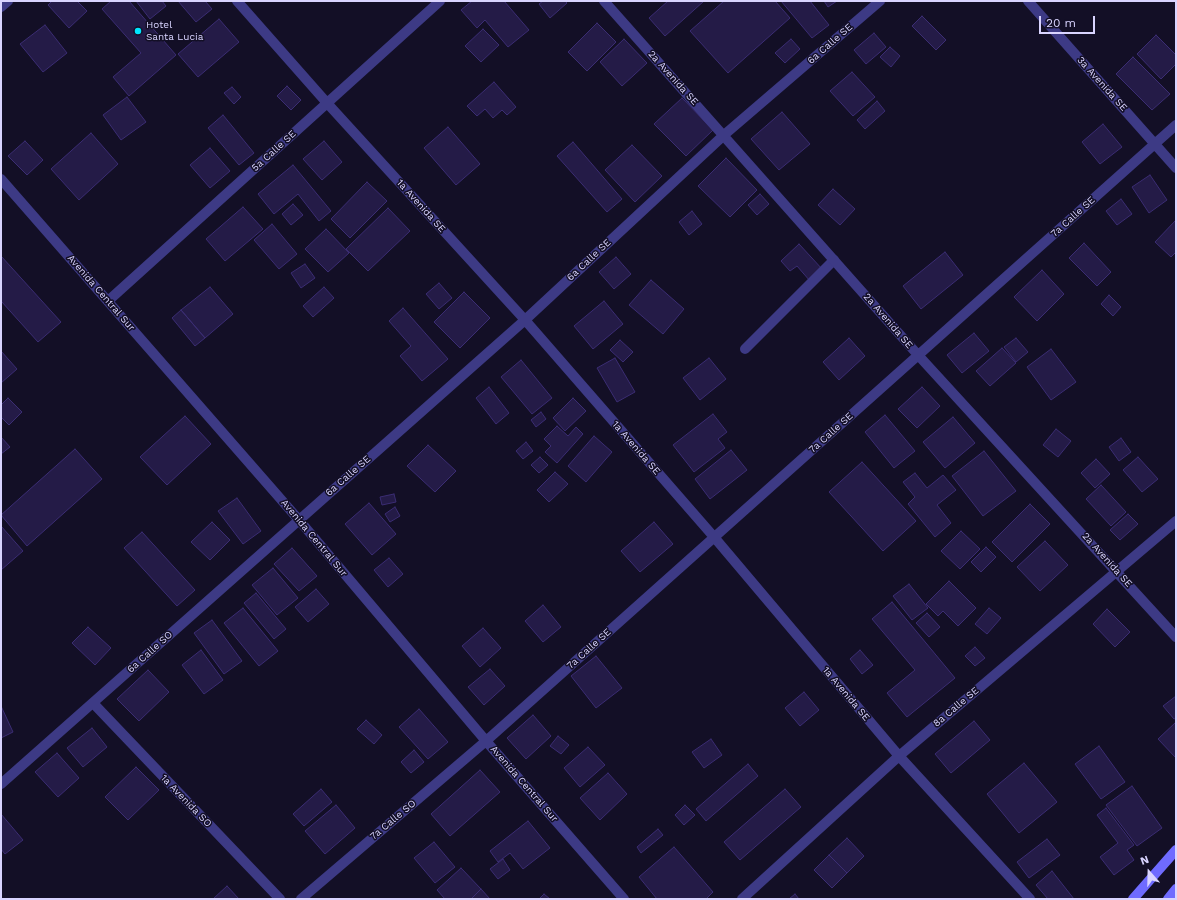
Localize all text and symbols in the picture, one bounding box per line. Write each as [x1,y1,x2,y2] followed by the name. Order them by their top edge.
[1041,8,1097,34] scale bar
[1046,16,1076,30] text: 20 m
[146,19,203,42] place label: Hotel Santa Lucia
[805,21,855,67] street label: 6a Calle SE
[133,26,143,36] marker: Hotel Santa Lucia
[645,48,701,108] street label: 2a Avenida SE
[1074,54,1130,114] street label: 3a Avenida SE
[249,128,299,174] street label: 5a Calle SE
[394,177,448,235] street label: 1a Avenida SE
[1049,194,1097,240] street label: 7a Calle SE
[565,237,613,283] street label: 6a Calle SE
[65,252,137,334] street label: Avenida Central Sur
[861,291,915,351] street label: 2a Avenida SE
[807,410,855,456] street label: 7a Calle SE
[609,419,663,477] street label: 1a Avenida SE
[323,453,373,499] street label: 6a Calle SE
[278,497,350,579] street label: Avenida Central Sur
[1079,530,1135,590] street label: 2a Avenida SE
[565,626,613,672] street label: 7a Calle SE
[125,629,175,675] street label: 6a Calle SO
[820,664,872,724] street label: 1a Avenida SE
[931,684,981,730] street label: 8a Calle SE
[488,743,560,825] street label: Avenida Central Sur
[158,772,214,830] street label: 1a Avenida SO
[368,797,418,843] street label: 7a Calle SO
[1129,852,1169,892] north arrow
[1139,853,1151,868] text: N

